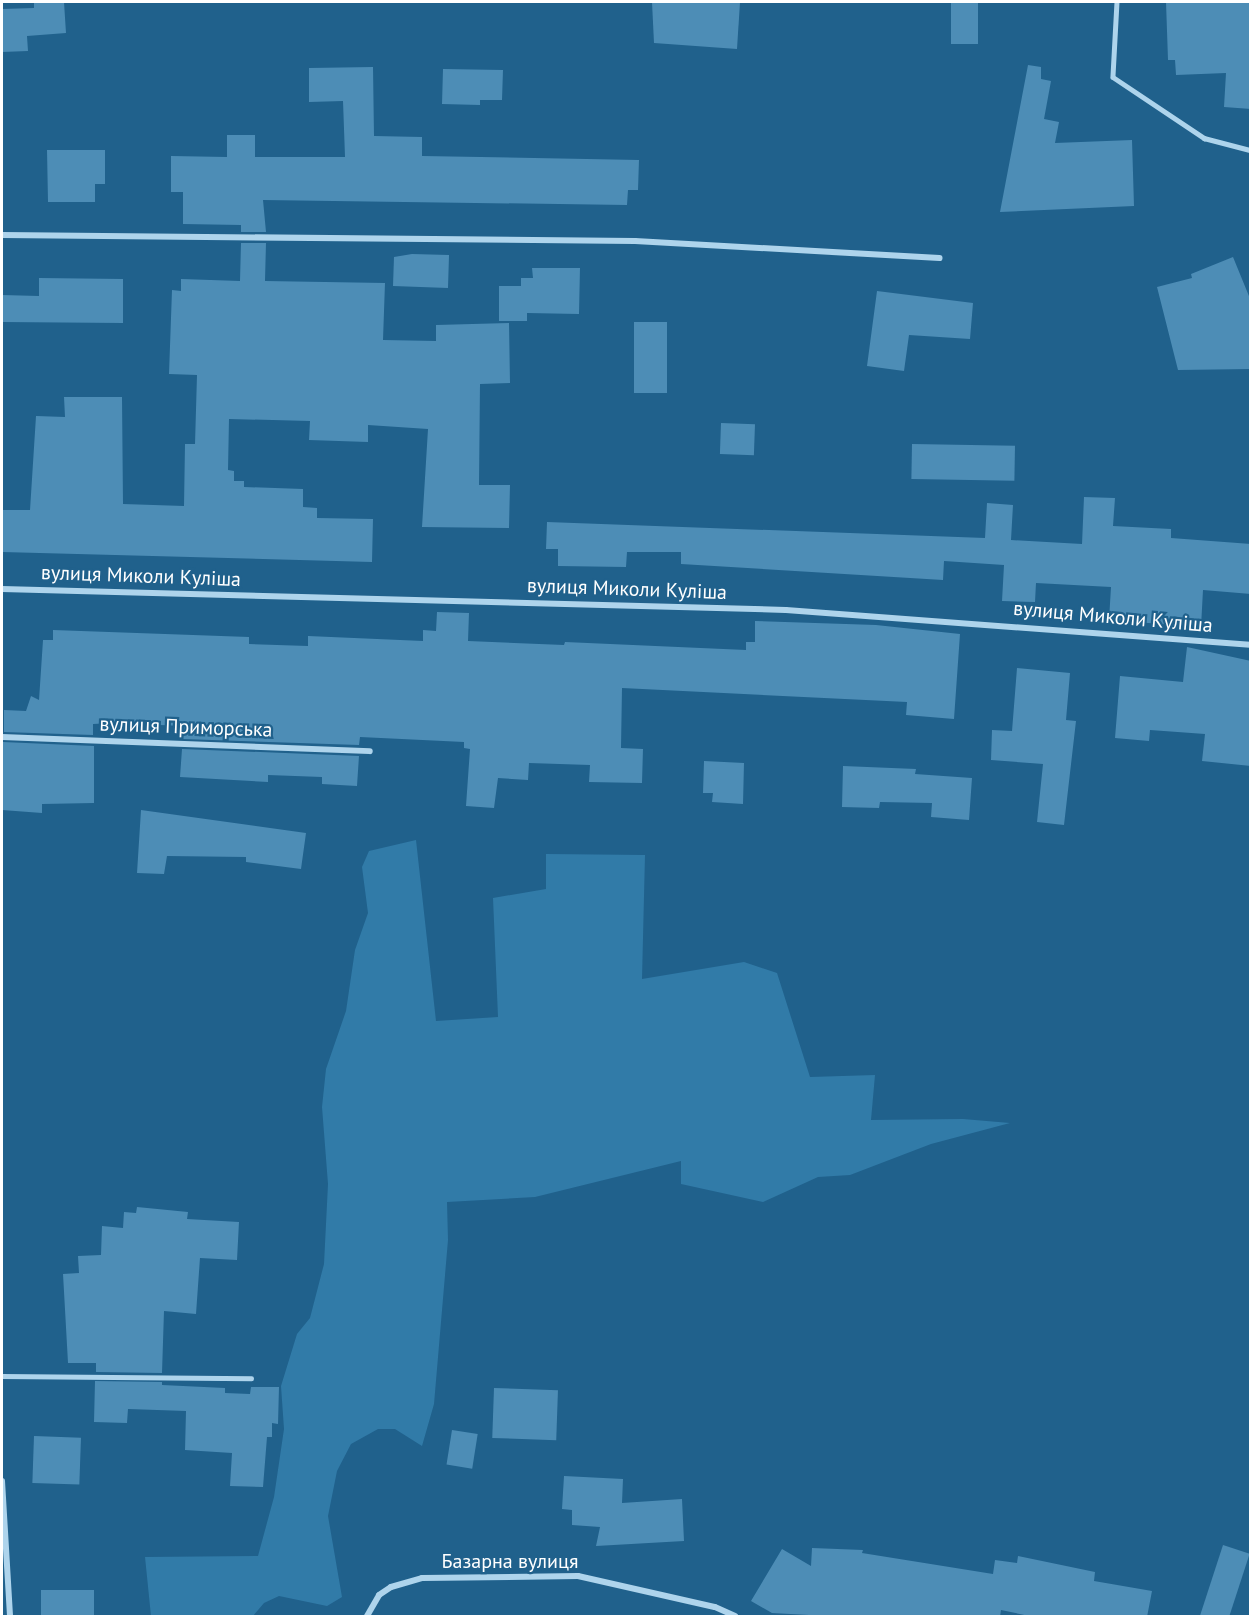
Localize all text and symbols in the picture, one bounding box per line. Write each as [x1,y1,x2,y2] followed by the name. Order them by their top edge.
[41,561,241,591] street label: вулиця Миколи Куліша
[527,574,727,604] street label: вулиця Миколи Куліша
[1012,596,1214,638] street label: вулиця Миколи Куліша
[99,712,273,742] street label: вулиця Приморська
[442,1549,578,1573] street label: Базарна вулиця

